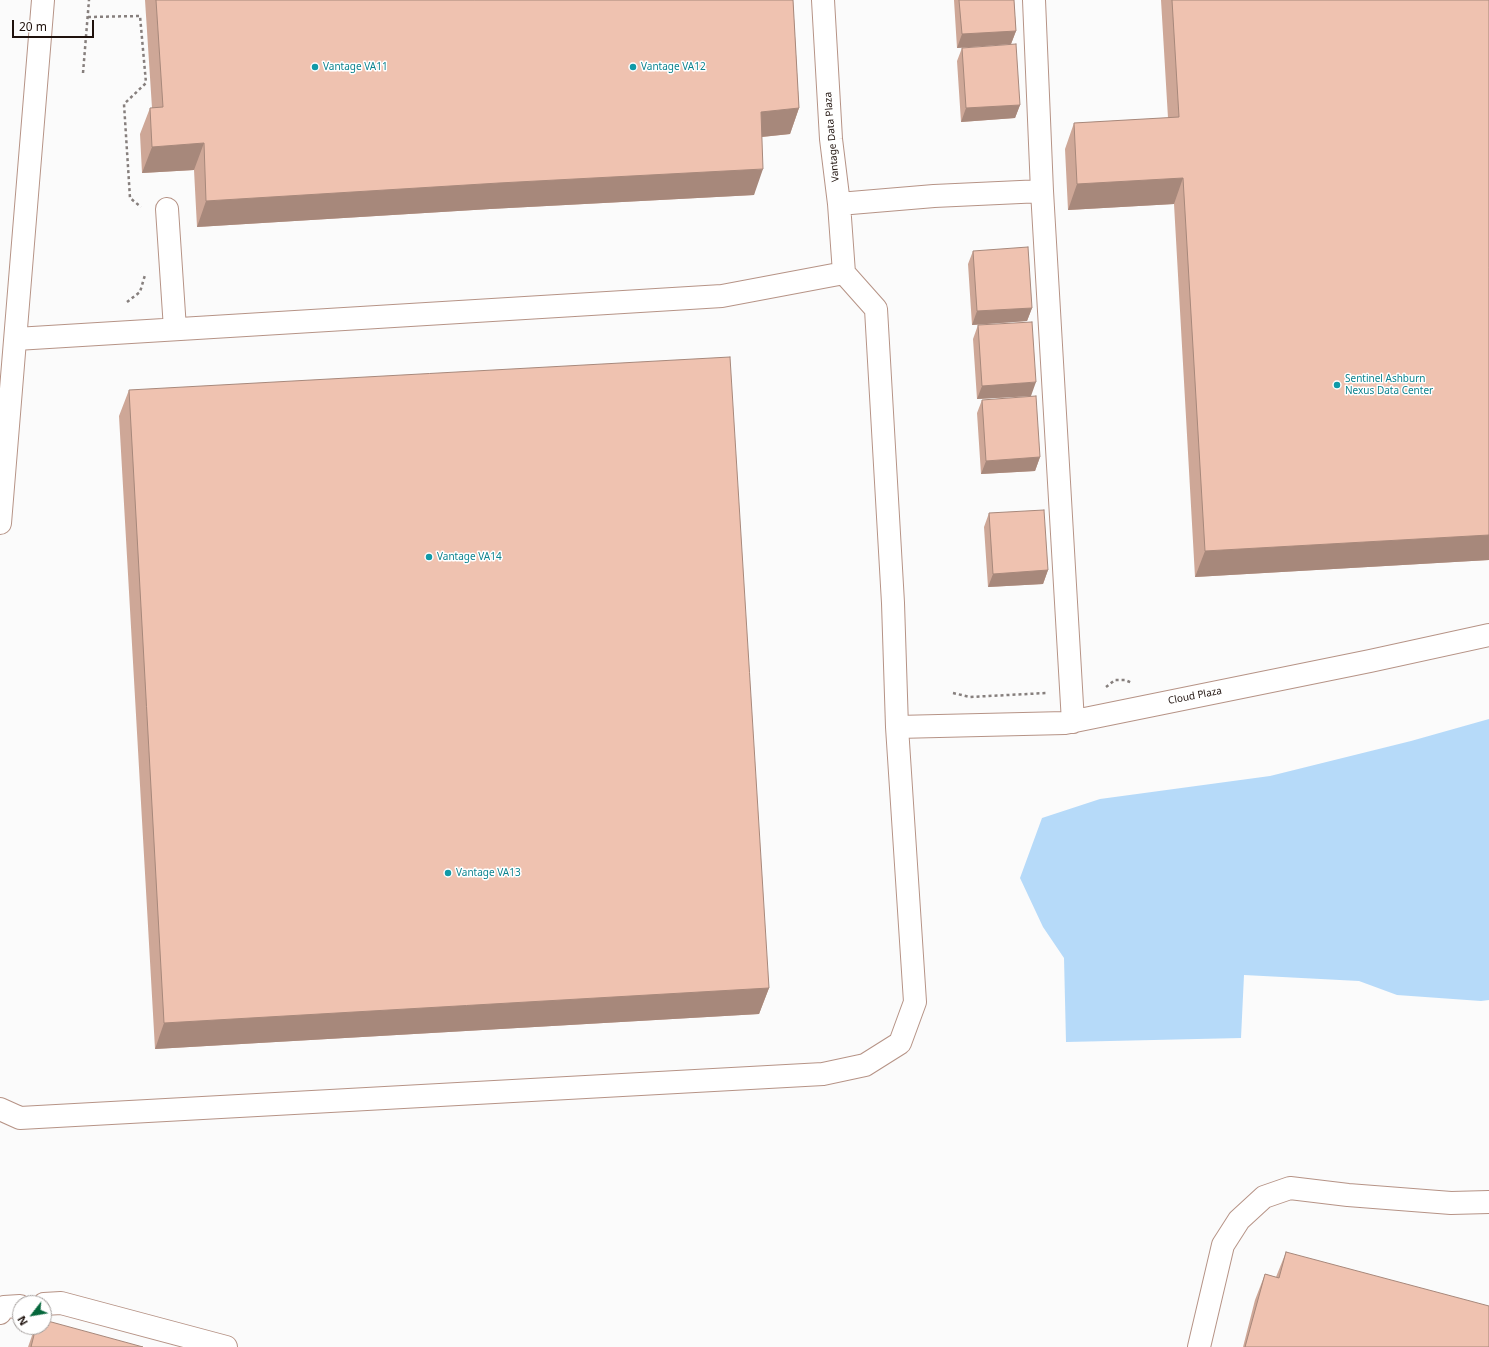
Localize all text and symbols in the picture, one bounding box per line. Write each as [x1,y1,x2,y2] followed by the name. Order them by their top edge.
[14,12,96,38] scale bar
[19,18,47,35] text: 20 m
[323,61,388,73] place label: Vantage VA11
[641,61,706,73] place label: Vantage VA12
[310,62,320,72] marker: Vantage VA11
[628,62,638,72] marker: Vantage VA12
[822,91,842,183] street label: Vantage Data Plaza
[1345,373,1433,396] place label: Sentinel Ashburn Nexus Data Center
[1332,380,1342,390] marker: Sentinel Ashburn Nexus Data Center
[437,551,502,563] place label: Vantage VA14
[424,552,434,562] marker: Vantage VA14
[1167,685,1223,707] street label: Cloud Plaza
[456,867,521,879] place label: Vantage VA13
[443,868,453,878] marker: Vantage VA13
[12,1295,52,1335] north arrow
[13,1313,31,1329] text: N

